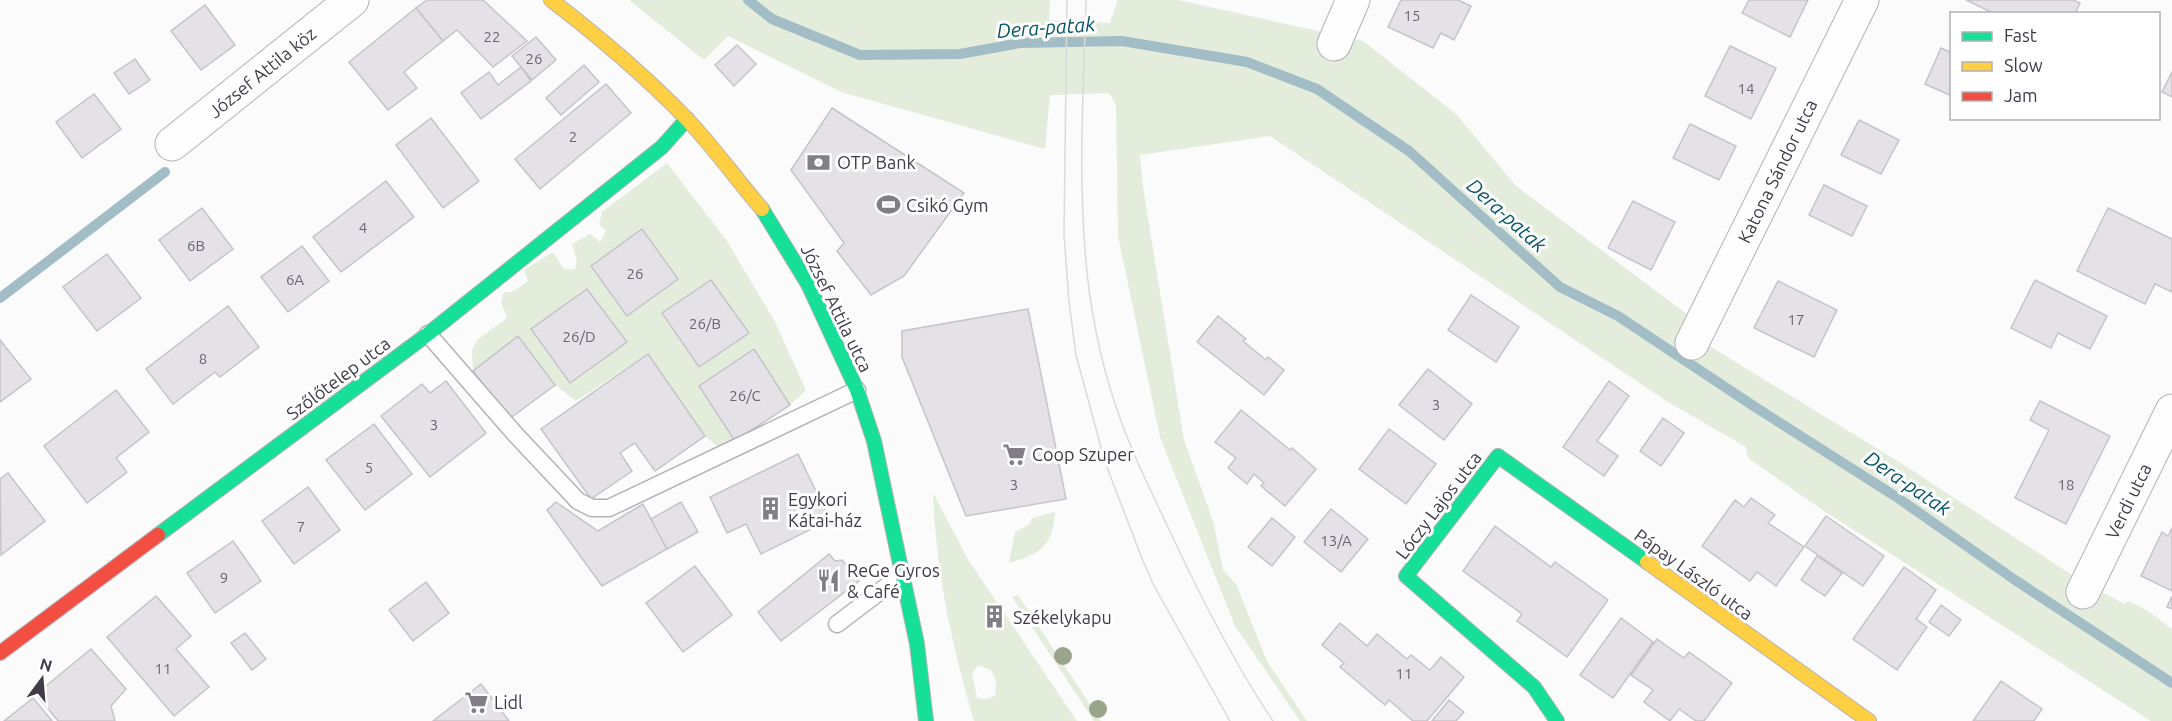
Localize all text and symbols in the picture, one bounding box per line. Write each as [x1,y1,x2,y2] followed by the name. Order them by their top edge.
[1404,7,1420,24] house number: 15
[996,12,1097,42] water label: Dera-patak
[1950,12,2160,120] legend
[204,23,320,121] street label: József Attila köz
[2004,25,2037,45] text: Fast
[484,28,500,45] house number: 22
[526,50,542,67] house number: 26
[2004,55,2043,75] text: Slow
[1738,80,1754,97] house number: 14
[2004,85,2038,105] text: Jam
[1734,96,1820,246] street label: Katona Sándor utca
[569,128,577,145] house number: 2
[806,149,832,175] bank icon: OTP Bank
[837,152,916,172] place label: OTP Bank
[1463,173,1552,257] water label: Dera-patak
[875,192,901,218] sports icon: Csikó Gym
[906,195,989,215] place label: Csikó Gym
[359,219,367,236] house number: 4
[187,237,205,254] house number: 6B
[797,241,877,375] street label: József Attila utca
[627,265,643,282] house number: 26
[286,271,304,288] house number: 6A
[1788,311,1804,328] house number: 17
[689,315,721,332] house number: 26/B
[562,328,596,345] house number: 26/D
[282,333,394,423] street label: Szőlőtelep utca
[199,350,207,367] house number: 8
[729,387,761,404] house number: 26/C
[1432,396,1440,413] house number: 3
[430,416,438,433] house number: 3
[1001,441,1027,467] supermarket icon: Coop Szuper
[1032,444,1134,464] place label: Coop Szuper
[1861,446,1956,521] water label: Dera-patak
[1391,447,1485,563] street label: Lóczy Lajos utca
[365,459,373,476] house number: 5
[2101,460,2155,542] street label: Verdi utca
[1010,476,1018,493] house number: 3
[2058,476,2074,493] house number: 18
[788,489,862,530] place label: Egykori Kátai-ház
[757,496,783,522] building icon: Egykori Kátai-ház
[297,518,305,535] house number: 7
[1631,524,1757,624] street label: Pápay László utca
[1320,532,1352,549] house number: 13/A
[847,560,940,601] place label: ReGe Gyros & Café
[816,567,842,593] restaurant icon: ReGe Gyros & Café
[220,569,228,586] house number: 9
[982,604,1008,630] building icon: Székelykapu
[1013,607,1112,627] place label: Székelykapu
[12,649,72,709] north arrow
[38,654,54,675] text: N
[155,660,171,677] house number: 11
[1396,665,1412,682] house number: 11
[463,689,489,715] supermarket icon: Lidl
[494,692,523,712] place label: Lidl

